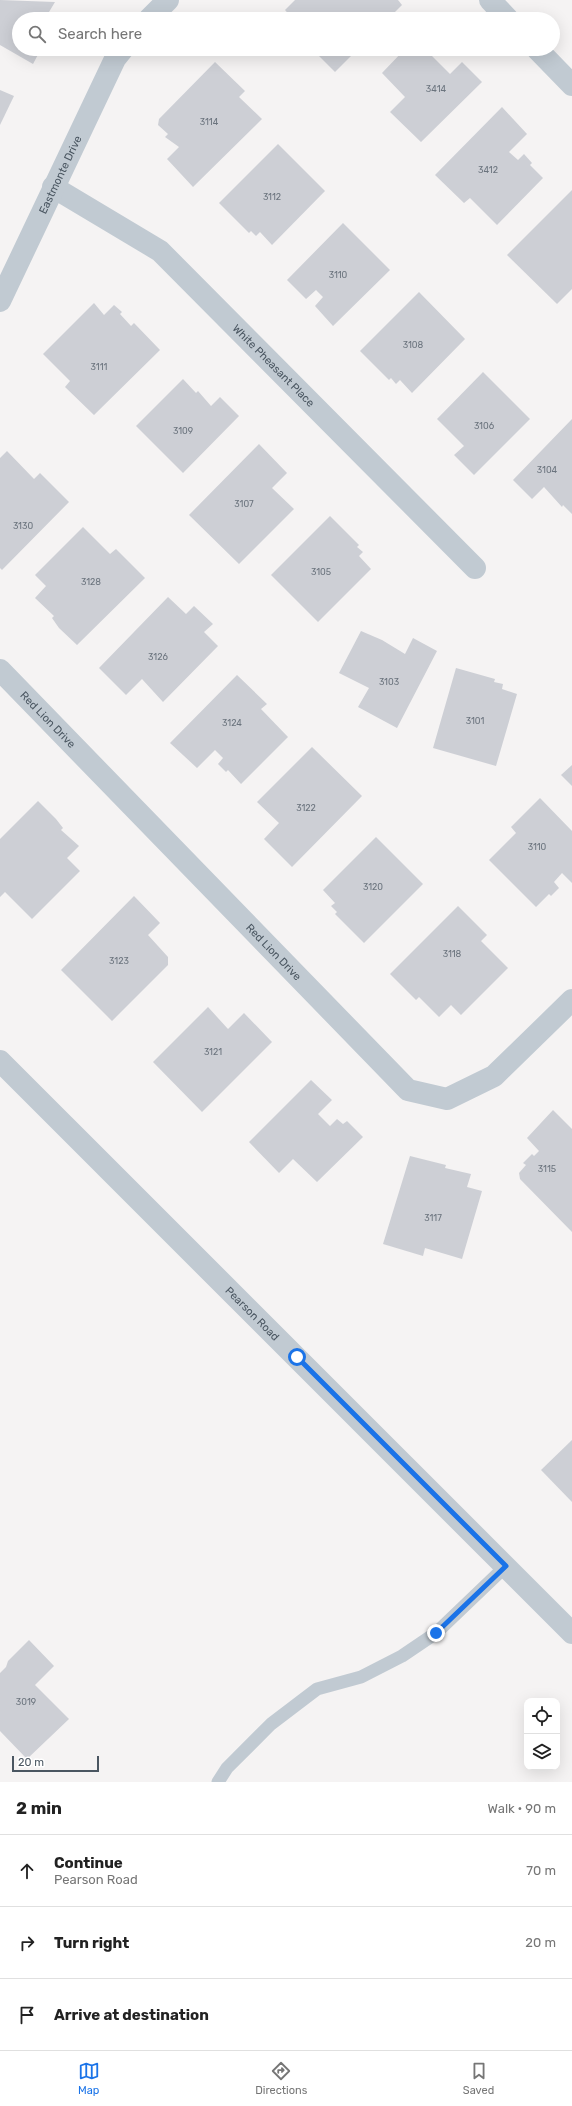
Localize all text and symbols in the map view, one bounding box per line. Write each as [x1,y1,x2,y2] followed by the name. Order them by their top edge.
[12,12,560,56] search box
[26,23,48,45] icon: search
[58,25,142,43] text: Search here
[426,84,447,94] house number: 3414
[200,117,219,127] house number: 3114
[36,133,84,216] street label: Eastmonte Drive
[478,165,498,175] house number: 3412
[263,192,281,202] house number: 3112
[329,270,348,280] house number: 3110
[230,322,317,409] street label: White Pheasant Place
[403,340,424,350] house number: 3108
[91,362,108,372] house number: 3111
[474,421,495,431] house number: 3106
[173,426,193,436] house number: 3109
[537,465,558,475] house number: 3104
[234,499,254,509] house number: 3107
[13,521,33,531] house number: 3130
[311,567,331,577] house number: 3105
[81,577,101,587] house number: 3128
[148,652,168,662] house number: 3126
[379,677,399,687] house number: 3103
[18,689,78,750] street label: Red Lion Drive
[466,716,484,726] house number: 3101
[222,718,242,728] house number: 3124
[296,803,316,813] house number: 3122
[528,842,547,852] house number: 3110
[363,882,383,892] house number: 3120
[244,921,304,983] street label: Red Lion Drive
[443,949,462,959] house number: 3118
[109,956,129,966] house number: 3123
[204,1047,222,1057] house number: 3121
[538,1164,556,1174] house number: 3115
[424,1213,442,1223] house number: 3117
[223,1284,282,1343] street label: Pearson Road
[288,1348,306,1366] route start
[427,1624,445,1642] route end
[16,1697,36,1707] house number: 3019
[524,1698,560,1770] map controls
[524,1698,560,1734] button: locate
[524,1734,560,1770] button: layers
[12,1754,99,1773] scale bar
[18,1756,44,1769] text: 20 m
[16,1798,62,1818] text: 2 min
[488,1801,556,1816] text: Walk · 90 m
[54,1854,123,1872] text: Continue
[16,1860,38,1882] icon: ahead
[526,1863,556,1878] text: 70 m
[54,1872,138,1887] text: Pearson Road
[16,1932,38,1954] icon: right
[54,1934,129,1952] text: Turn right
[525,1935,556,1950] text: 20 m
[16,2004,38,2026] icon: arrive
[54,2006,209,2024] text: Arrive at destination
[78,2060,100,2097] tab: Map
[255,2060,307,2097] tab: Directions
[463,2060,494,2097] tab: Saved

